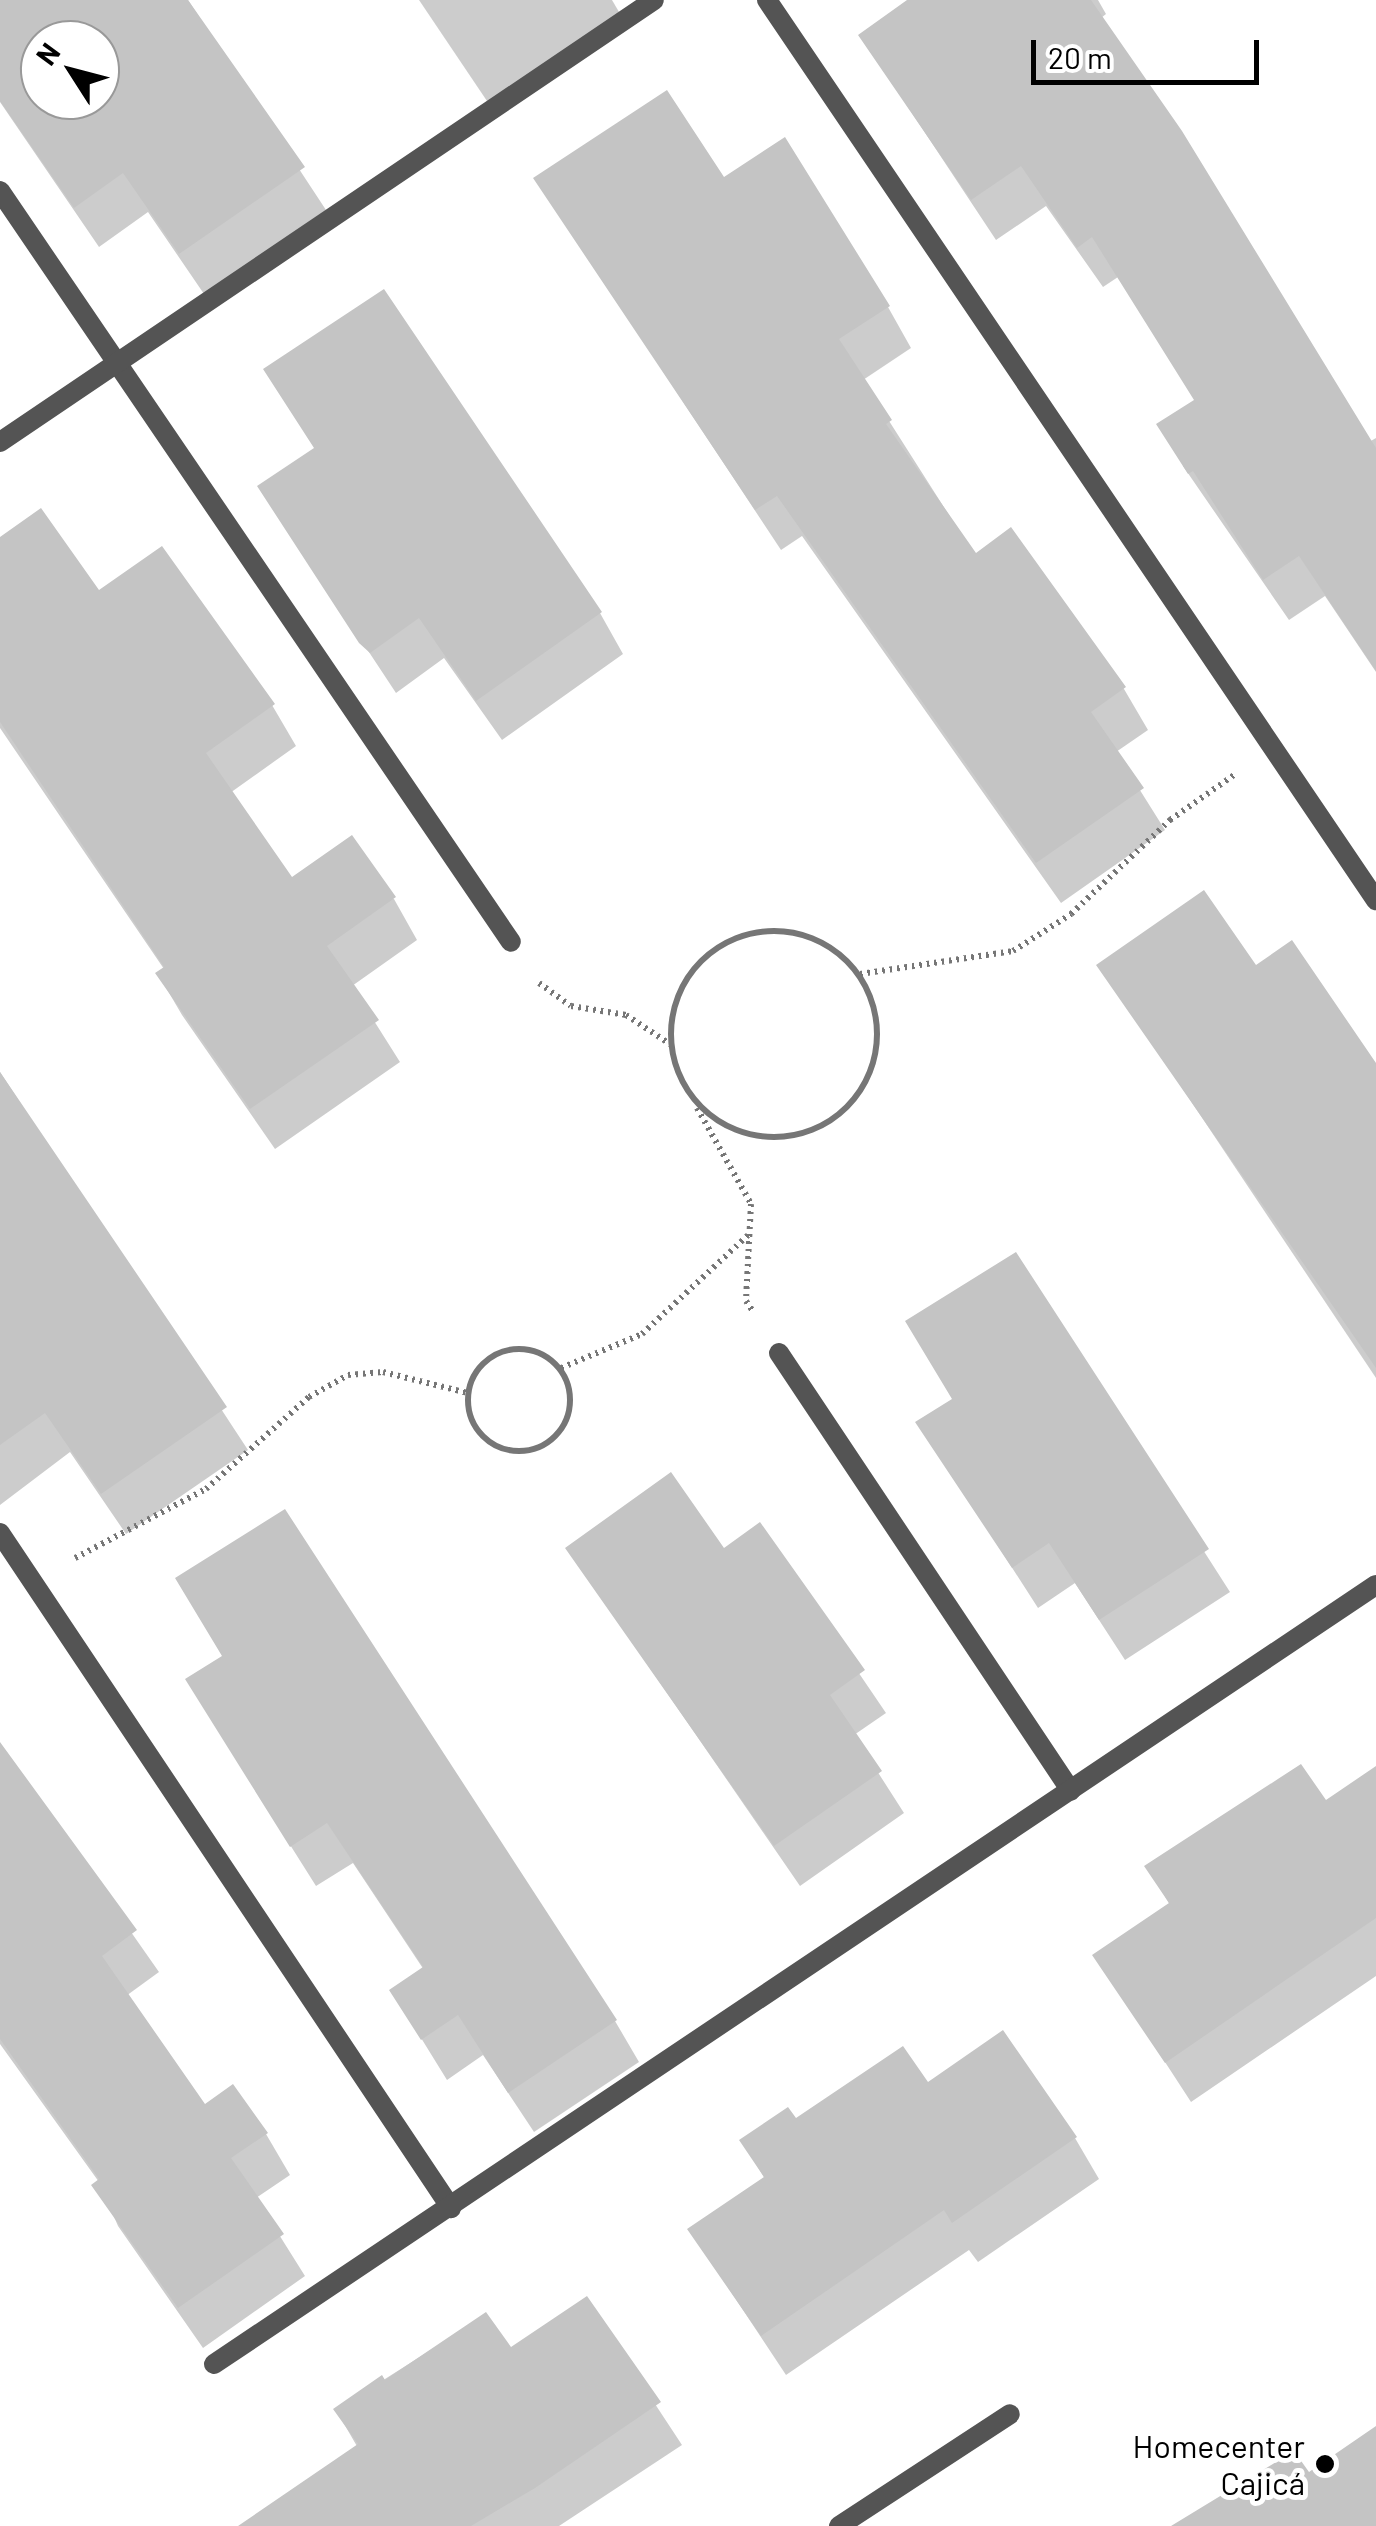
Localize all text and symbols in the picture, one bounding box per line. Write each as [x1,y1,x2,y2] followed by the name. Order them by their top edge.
[20,20,120,120] north arrow
[1036,20,1264,82] scale bar
[28,36,67,71] text: N
[1048,39,1112,75] text: 20 m
[1133,2427,1305,2502] place label: Homecenter Cajicá
[1314,2453,1336,2475] marker: Homecenter Cajicá

